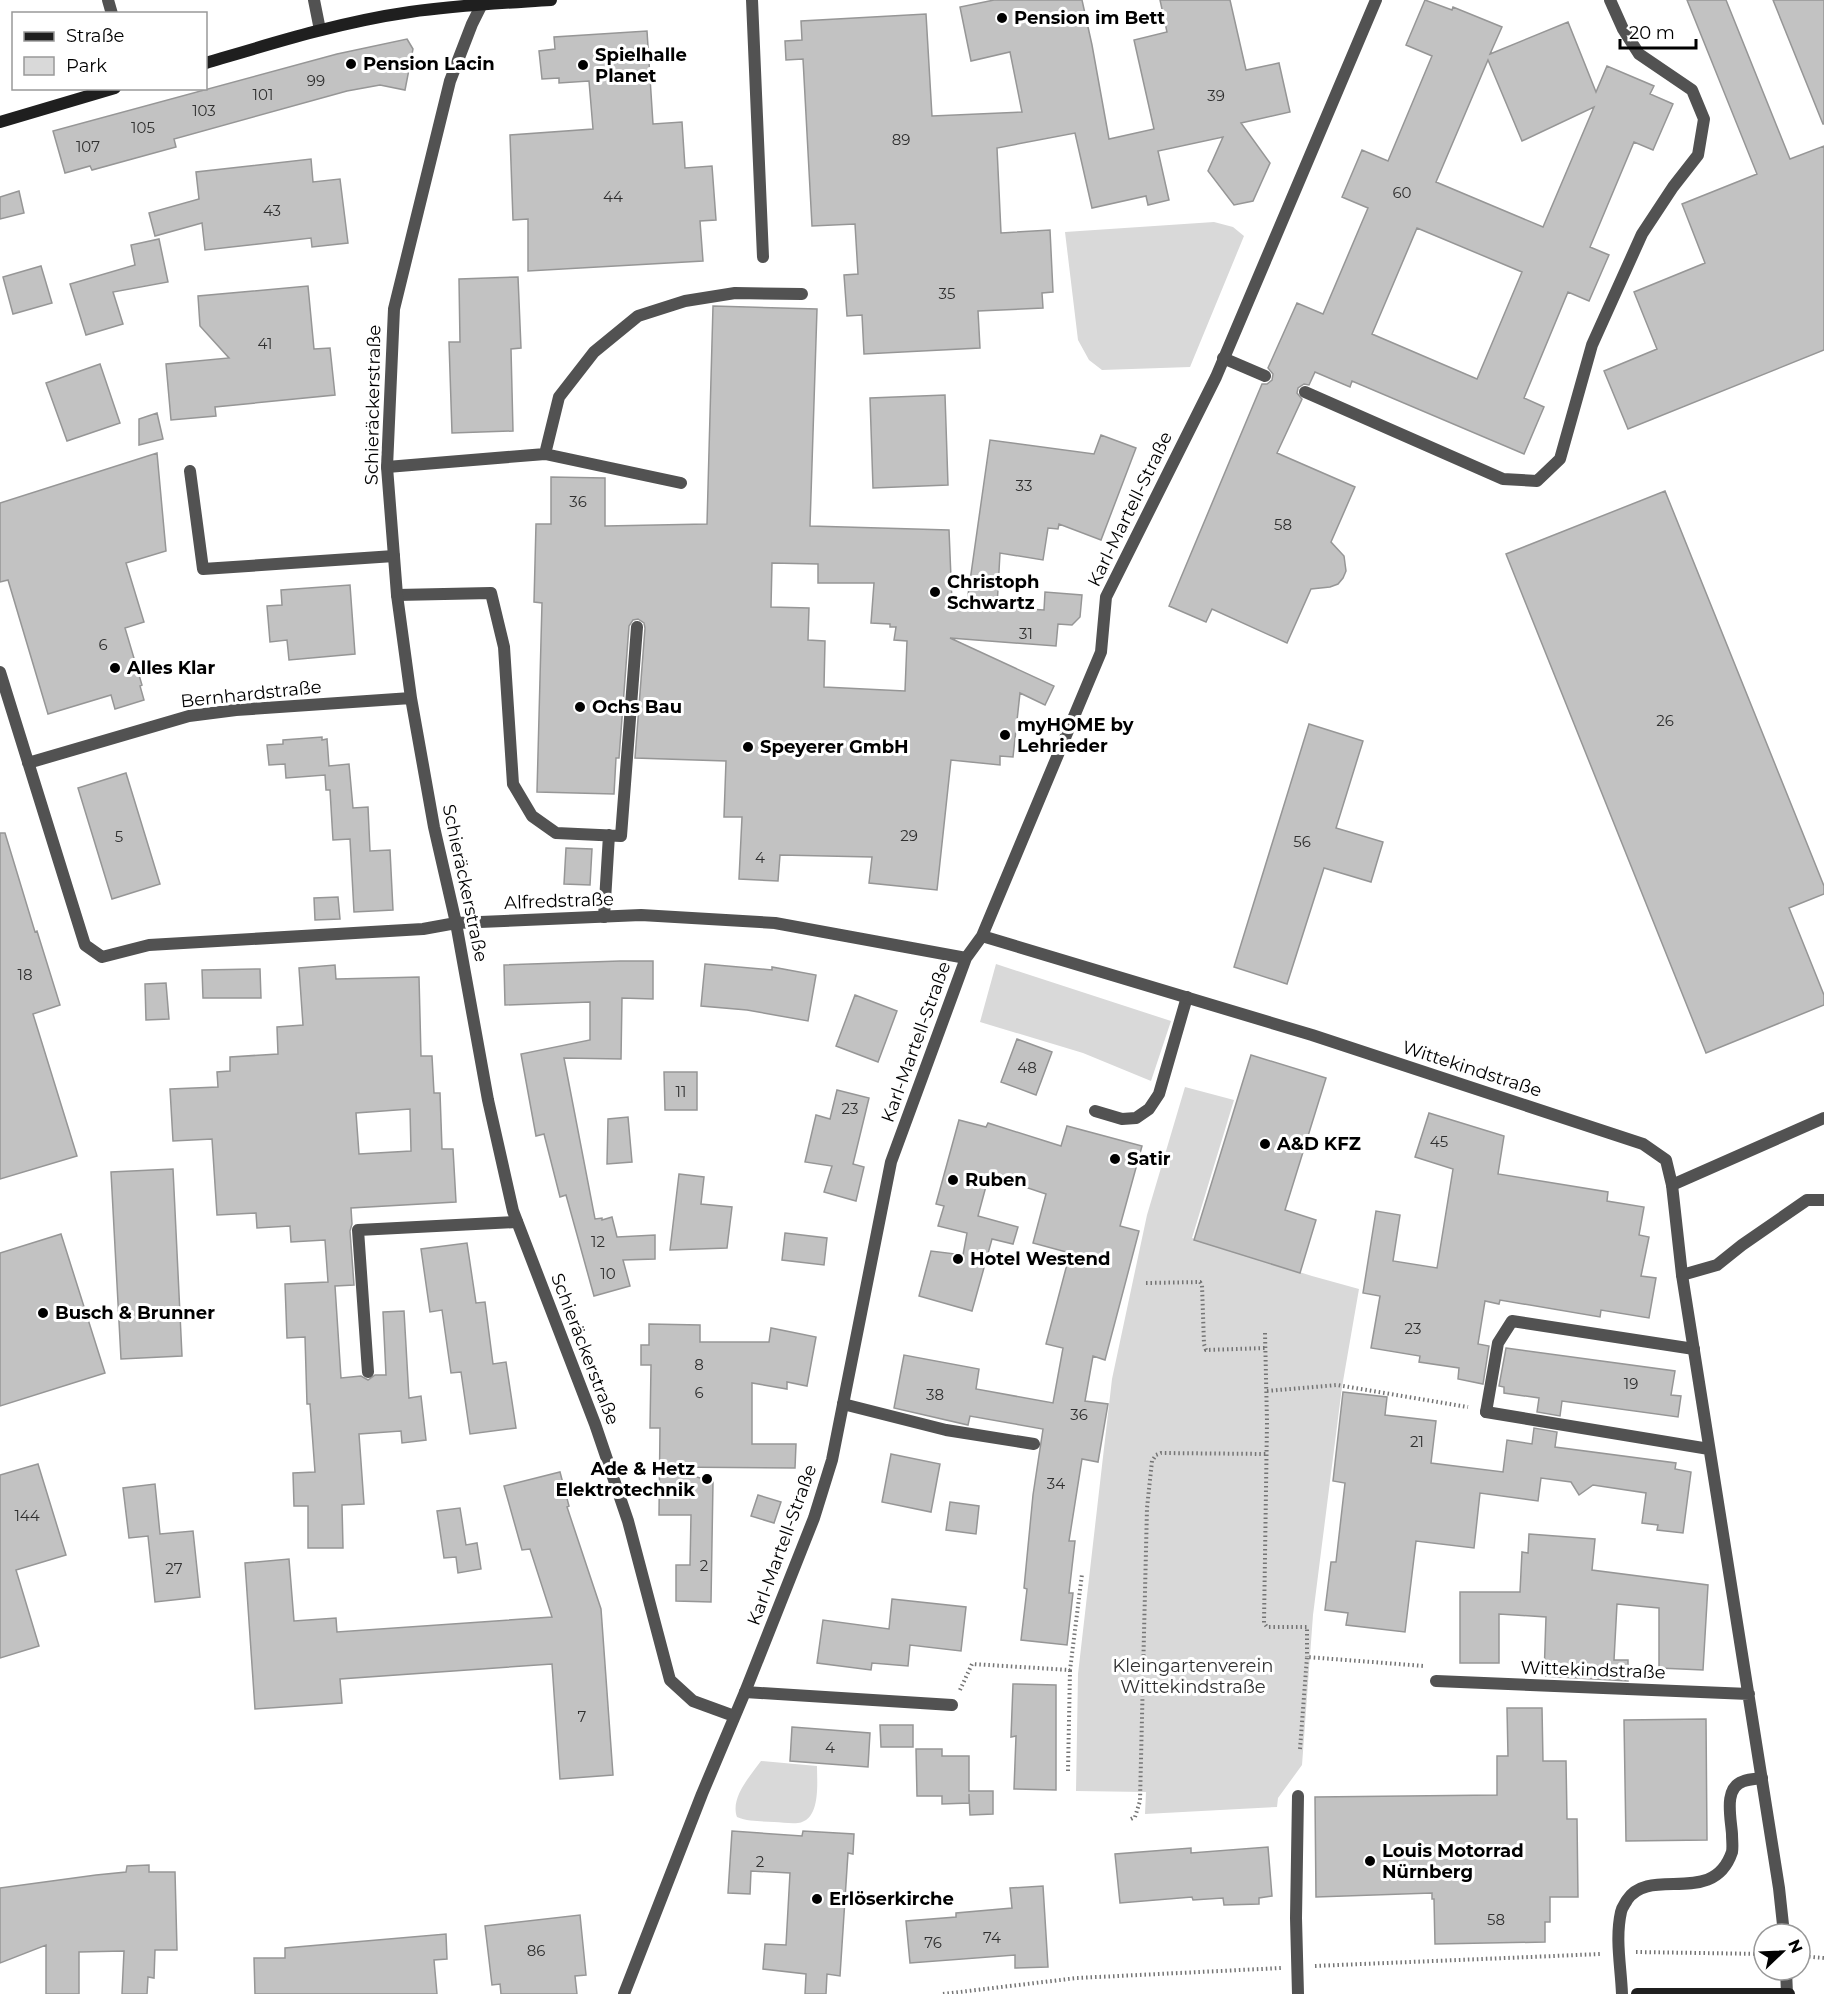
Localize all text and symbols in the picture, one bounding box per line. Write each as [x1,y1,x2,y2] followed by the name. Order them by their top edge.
[1014,7,1165,29] place label: Pension im Bett
[995,11,1009,25] marker: Pension im Bett
[12,12,207,90] legend
[1620,12,1696,50] scale bar
[1629,22,1675,44] text: 20 m
[66,25,125,47] text: Straße
[595,44,687,87] place label: Spielhalle Planet
[363,53,495,75] place label: Pension Lacin
[66,55,107,77] text: Park
[344,57,358,71] marker: Pension Lacin
[576,58,590,72] marker: Spielhalle Planet
[307,71,325,90] house number: 99
[253,85,273,104] house number: 101
[1207,86,1225,105] house number: 39
[192,101,216,120] house number: 103
[131,118,155,137] house number: 105
[892,130,910,149] house number: 89
[76,137,100,156] house number: 107
[1392,183,1412,202] house number: 60
[603,187,623,206] house number: 44
[263,201,281,220] house number: 43
[939,284,955,303] house number: 35
[361,324,385,485] street label: Schieräckerstraße
[258,334,272,353] house number: 41
[1083,428,1177,590] street label: Karl-Martell-Straße
[1016,476,1032,495] house number: 33
[569,492,587,511] house number: 36
[1274,515,1292,534] house number: 58
[947,571,1039,614] place label: Christoph Schwartz
[928,585,942,599] marker: Christoph Schwartz
[1019,624,1033,643] house number: 31
[98,635,108,654] house number: 6
[126,657,215,679] place label: Alles Klar
[108,661,122,675] marker: Alles Klar
[179,676,323,712] street label: Bernhardstraße
[592,696,682,718] place label: Ochs Bau
[573,700,587,714] marker: Ochs Bau
[1656,711,1674,730] house number: 26
[1017,714,1134,757] place label: myHOME by Lehrieder
[998,728,1012,742] marker: myHOME by Lehrieder
[760,736,909,758] place label: Speyerer GmbH
[741,740,755,754] marker: Speyerer GmbH
[438,802,492,964] street label: Schieräckerstraße
[900,826,918,845] house number: 29
[115,827,123,846] house number: 5
[1293,832,1311,851] house number: 56
[755,848,765,867] house number: 4
[504,888,614,914] street label: Alfredstraße
[877,958,955,1126] street label: Karl-Martell-Straße
[18,965,33,984] house number: 18
[1399,1036,1545,1102] street label: Wittekindstraße
[1017,1058,1037,1077] house number: 48
[676,1082,686,1101] house number: 11
[842,1099,858,1118] house number: 23
[1430,1132,1448,1151] house number: 45
[1276,1133,1361,1155] place label: A&D KFZ
[1258,1137,1272,1151] marker: A&D KFZ
[1127,1148,1171,1170] place label: Satir
[1108,1152,1122,1166] marker: Satir
[965,1169,1027,1191] place label: Ruben
[946,1173,960,1187] marker: Ruben
[591,1232,605,1251] house number: 12
[970,1248,1110,1270] place label: Hotel Westend
[951,1252,965,1266] marker: Hotel Westend
[600,1264,616,1283] house number: 10
[546,1270,624,1428] street label: Schieräckerstraße
[55,1302,215,1324] place label: Busch & Brunner
[36,1306,50,1320] marker: Busch & Brunner
[1405,1319,1421,1338] house number: 23
[694,1355,704,1374] house number: 8
[1624,1374,1638,1393] house number: 19
[694,1383,704,1402] house number: 6
[926,1385,944,1404] house number: 38
[1070,1405,1088,1424] house number: 36
[1410,1432,1424,1451] house number: 21
[556,1458,695,1501] place label: Ade & Hetz Elektrotechnik
[743,1461,821,1629] street label: Karl-Martell-Straße
[700,1472,714,1486] marker: Ade & Hetz Elektrotechnik
[1047,1474,1065,1493] house number: 34
[14,1506,40,1525] house number: 144
[700,1556,708,1575] house number: 2
[165,1559,183,1578] house number: 27
[1112,1655,1274,1698] park label: Kleingartenverein Wittekindstraße
[1520,1656,1666,1684] street label: Wittekindstraße
[578,1707,587,1726] house number: 7
[825,1738,835,1757] house number: 4
[1382,1840,1524,1883] place label: Louis Motorrad Nürnberg
[756,1852,764,1871] house number: 2
[1363,1854,1377,1868] marker: Louis Motorrad Nürnberg
[829,1888,954,1910] place label: Erlöserkirche
[810,1892,824,1906] marker: Erlöserkirche
[1487,1910,1505,1929] house number: 58
[1752,1922,1812,1982] north arrow
[983,1928,1001,1947] house number: 74
[924,1933,942,1952] house number: 76
[1784,1937,1807,1956] text: N
[527,1941,545,1960] house number: 86

